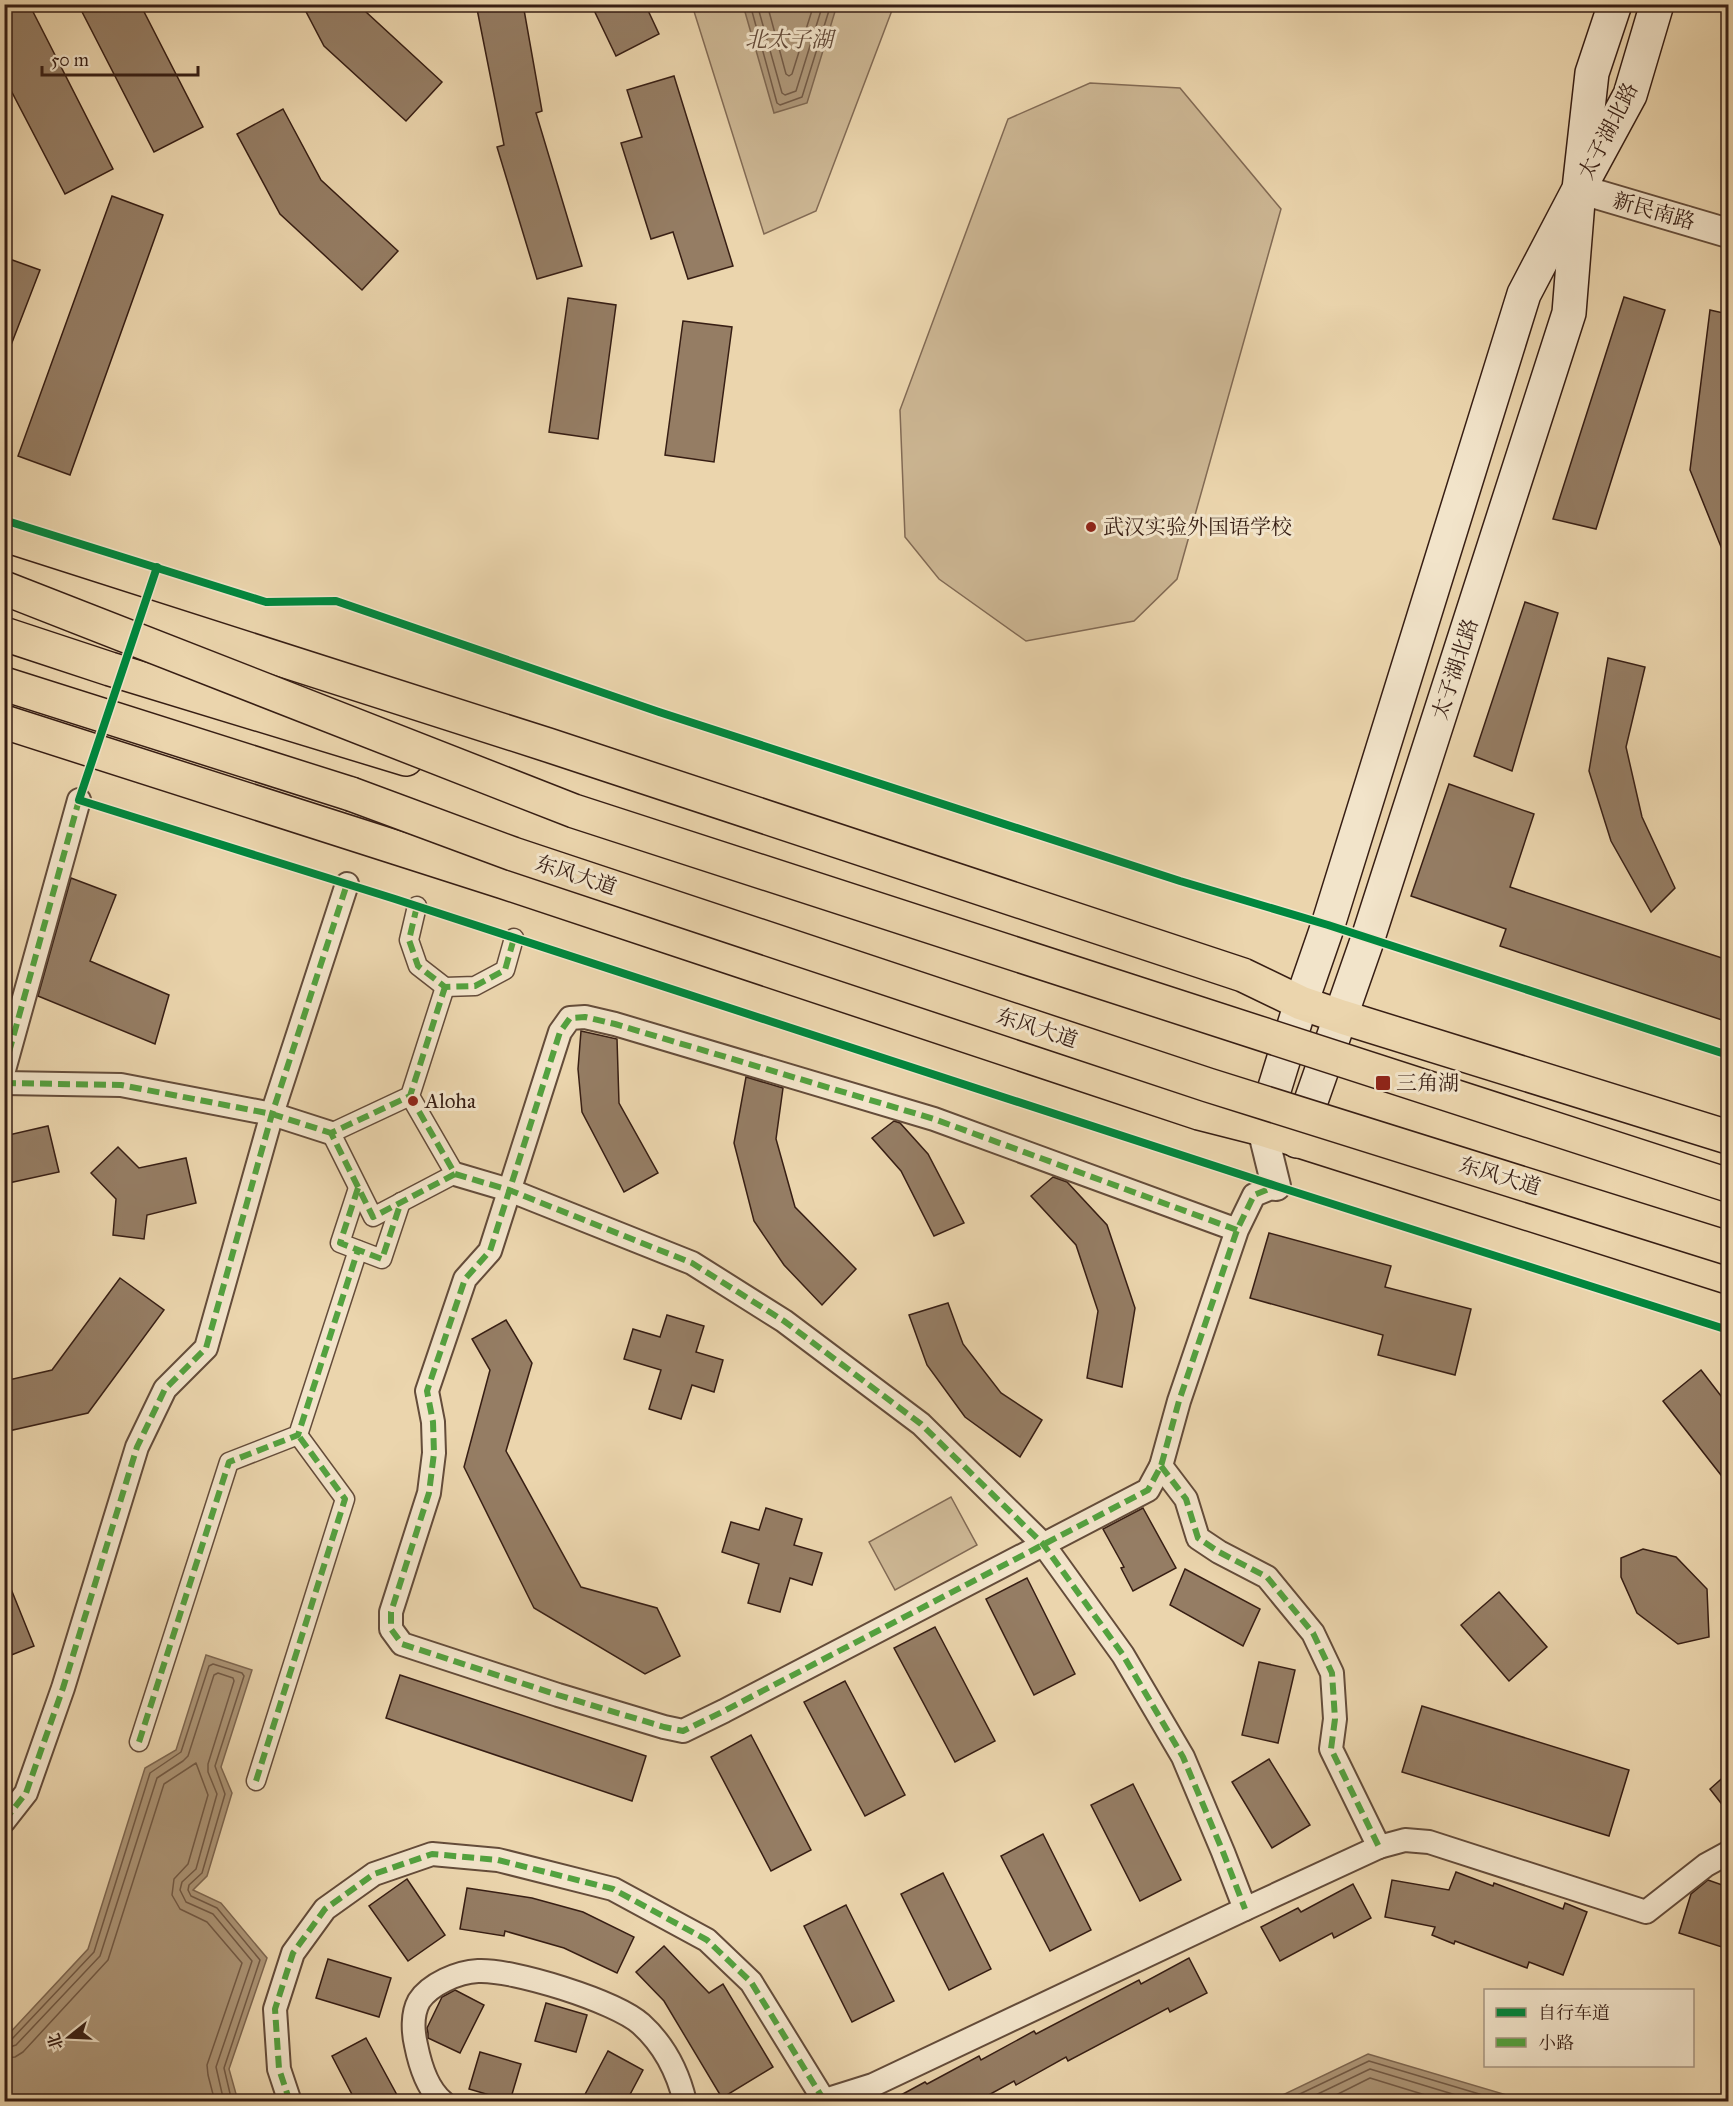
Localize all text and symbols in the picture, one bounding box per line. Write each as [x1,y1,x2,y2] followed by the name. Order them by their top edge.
[745,26,837,53] water label: 北太子湖
[42,39,198,77] scale bar
[51,49,89,71] text: 50 m
[1573,78,1643,184] street label: 太子湖北路
[1610,187,1698,235] street label: 新民南路
[1103,514,1292,540] place label: 武汉实验外国语学校
[1084,520,1098,534] marker: 武汉实验外国语学校
[1426,615,1484,723] street label: 太子湖北路
[532,850,620,900] street label: 东风大道
[993,1003,1081,1053] street label: 东风大道
[1396,1070,1459,1096] place label: 三角湖
[1374,1074,1392,1092] marker: 三角湖
[424,1088,476,1114] place label: Aloha
[406,1094,420,1108] marker: Aloha
[1456,1151,1544,1201] street label: 东风大道
[1484,1989,1694,2067] legend
[1538,2002,1610,2024] text: 自行车道
[39,2007,99,2067] north arrow
[44,2031,67,2052] text: 北
[1538,2032,1574,2054] text: 小路

